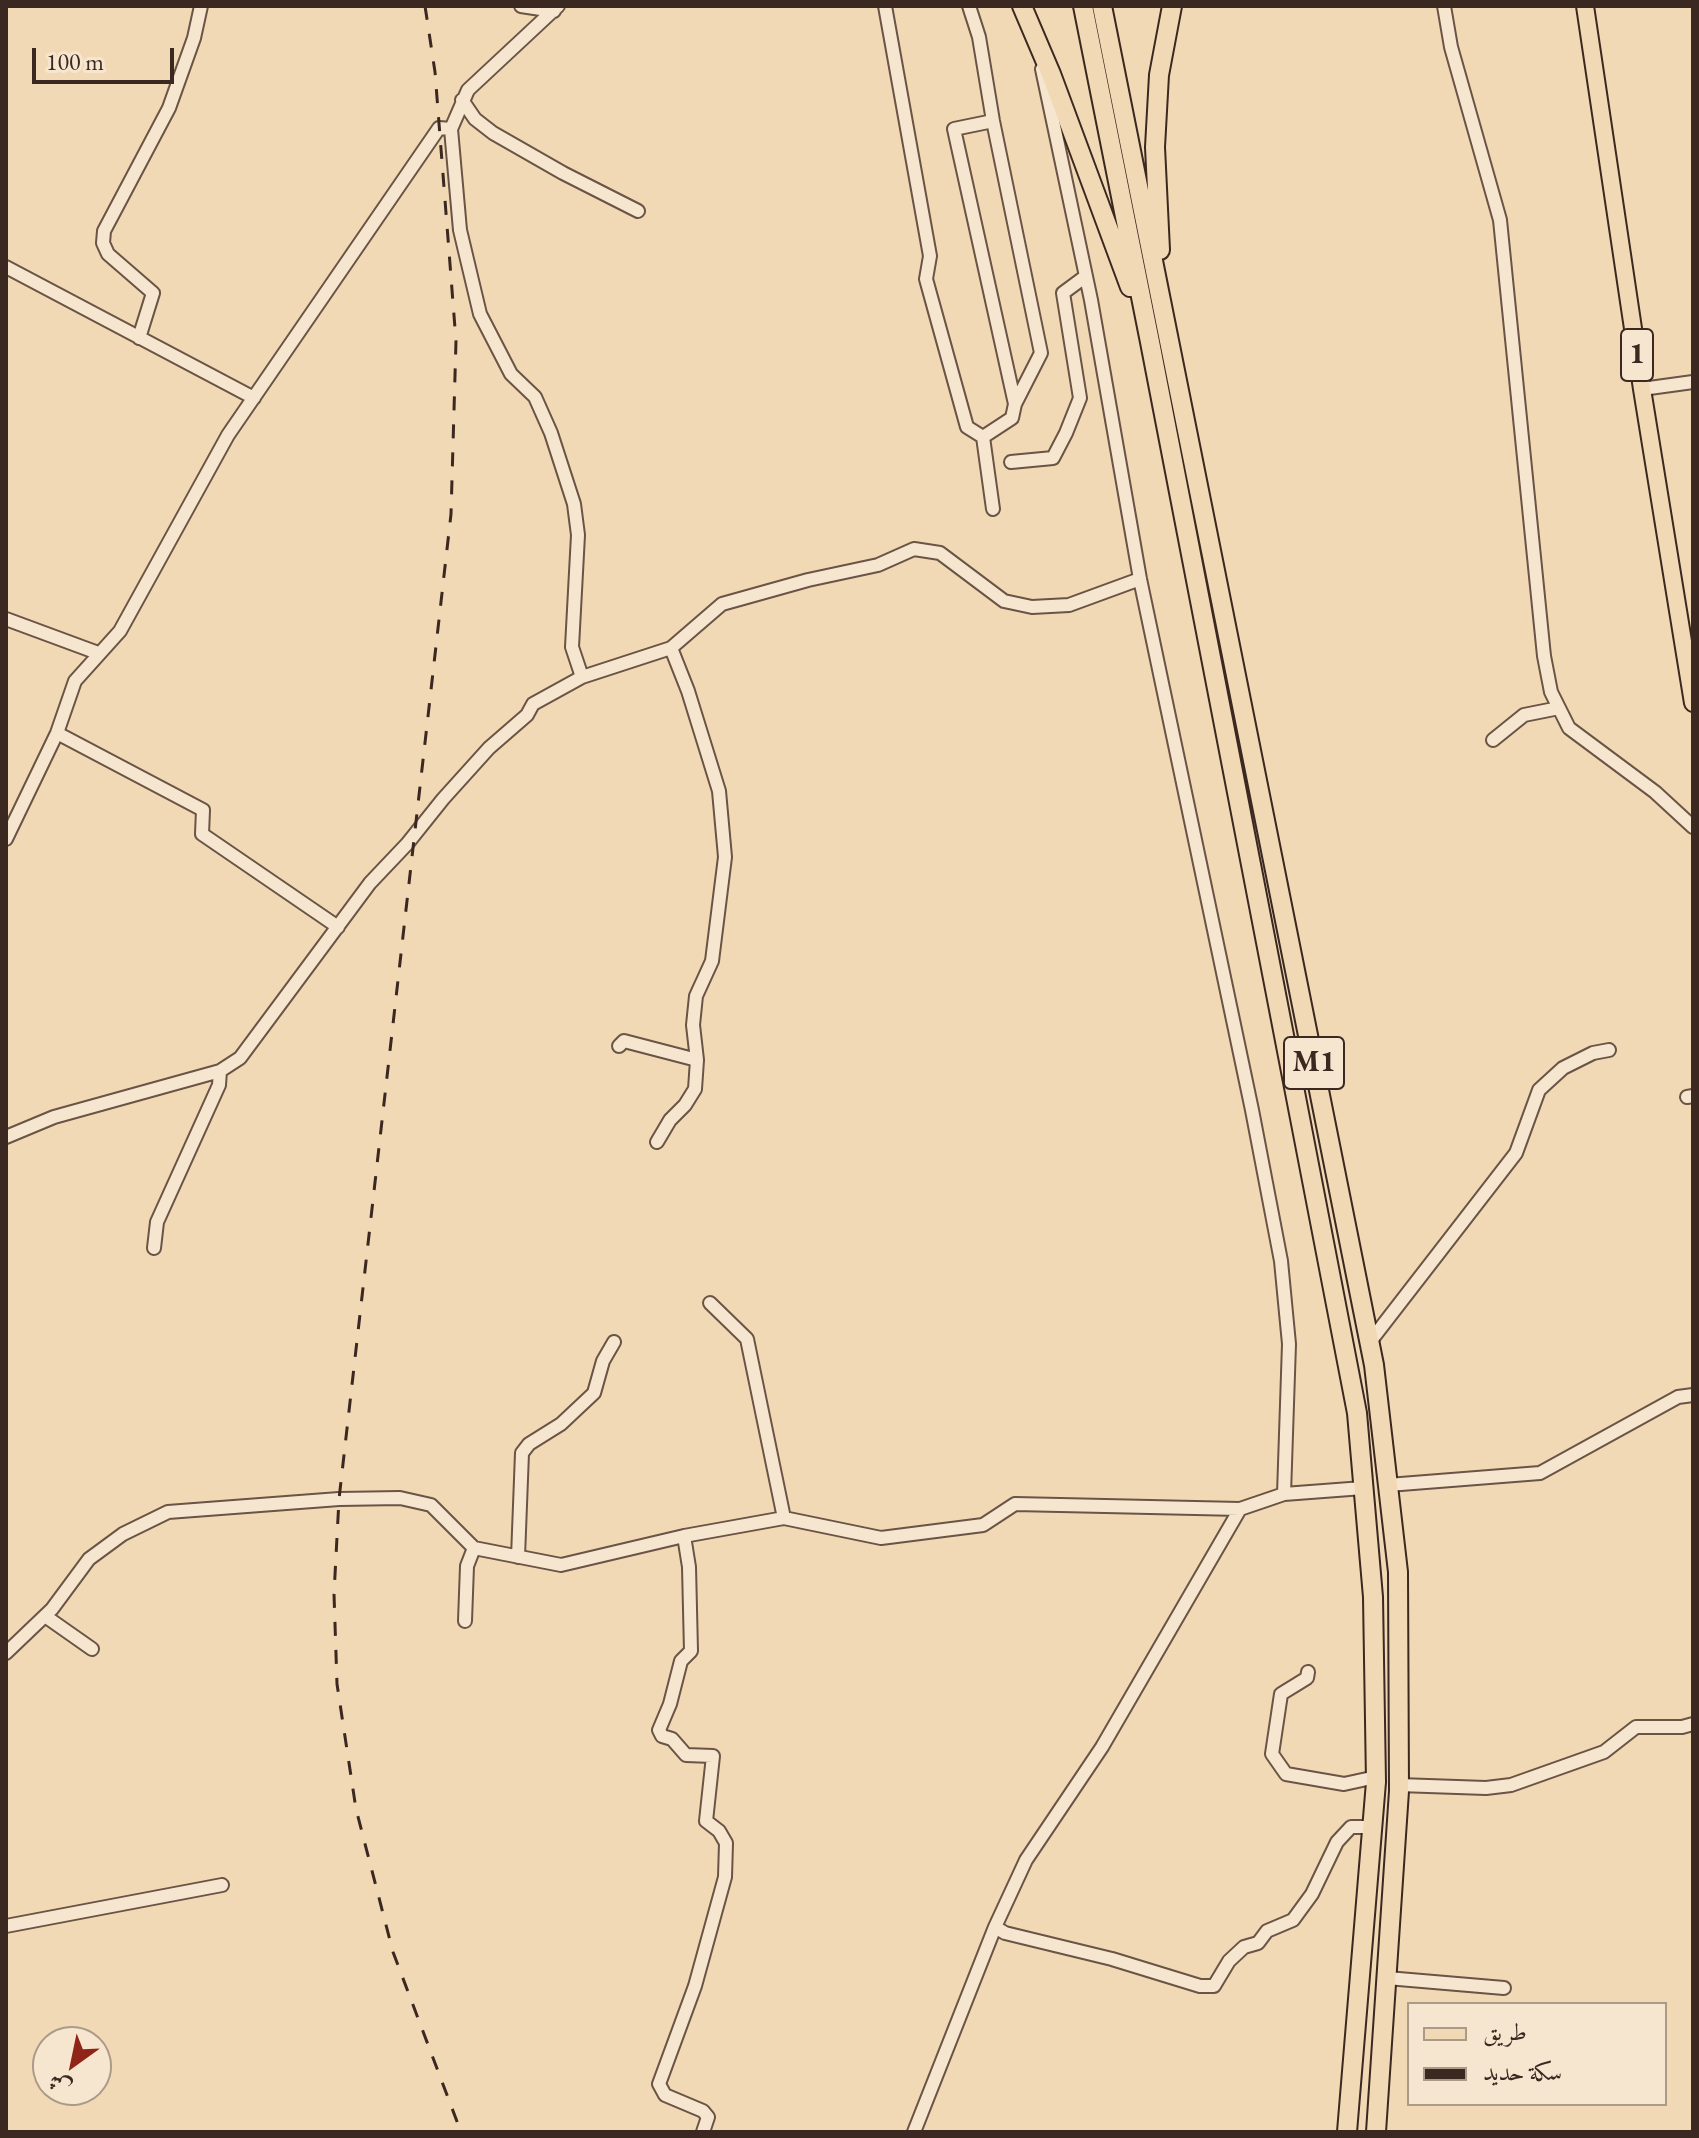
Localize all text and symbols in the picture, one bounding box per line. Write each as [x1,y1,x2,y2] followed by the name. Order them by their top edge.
[36,32,178,82] scale bar
[46,46,104,77] text: 100 m
[1621,329,1653,381] road number: 1
[1284,1037,1344,1089] road number: M1
[1407,2002,1667,2106] legend
[1483,2016,1527,2047] text: طريق
[32,2026,112,2106] north arrow
[1483,2056,1562,2087] text: سكة حديد
[43,2067,77,2103] text: ش

